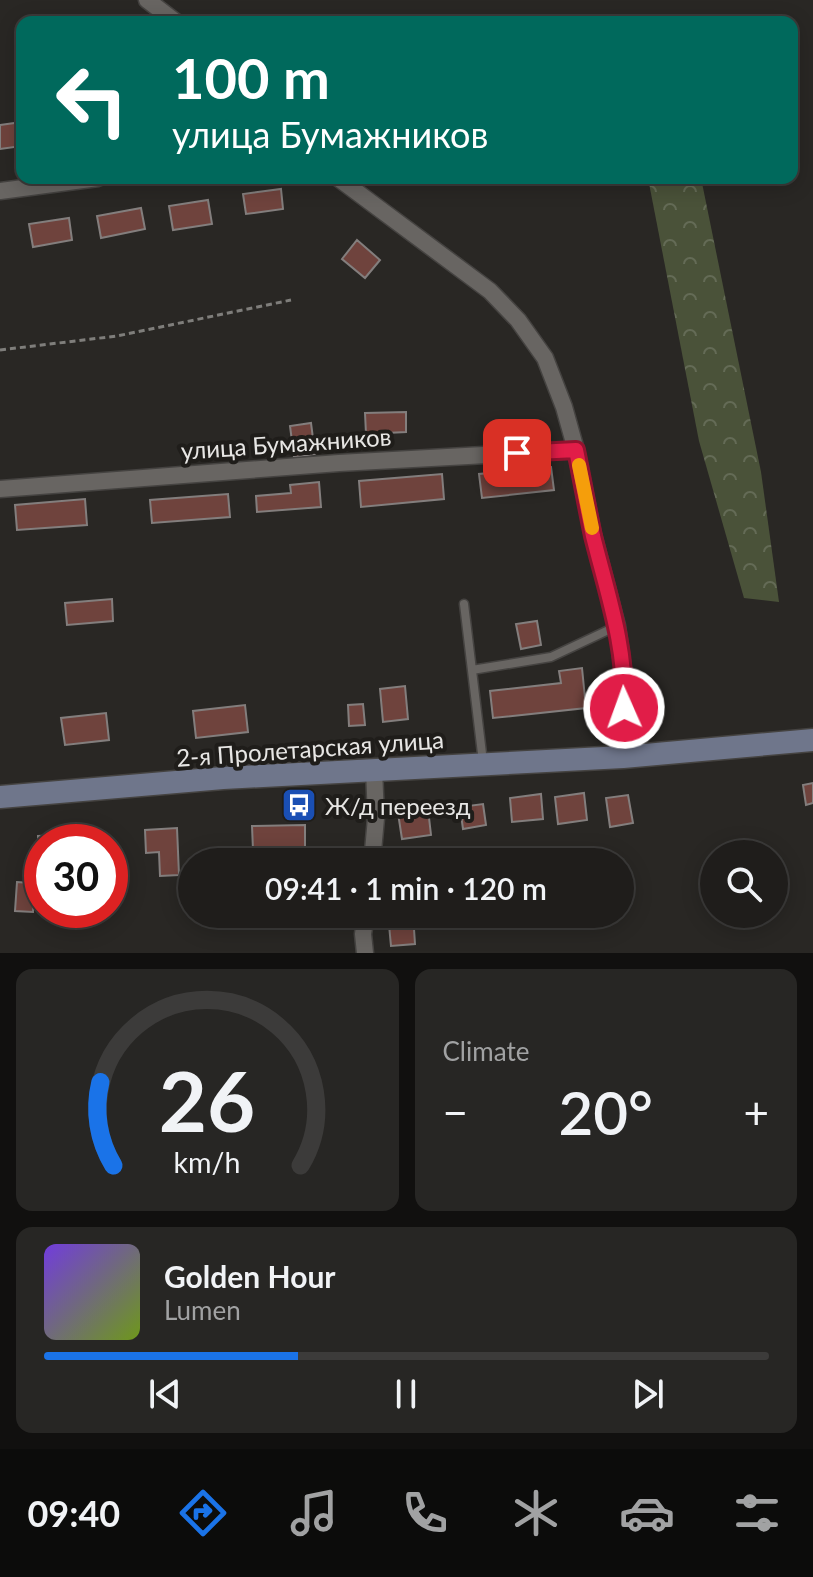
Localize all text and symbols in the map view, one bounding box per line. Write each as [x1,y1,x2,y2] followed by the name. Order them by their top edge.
[172,44,330,111] text: 100 m
[40,48,144,152] icon: left
[172,112,488,156] text: улица Бумажников
[483,419,551,487] pin
[180,421,392,465] street label: улица Бумажников
[495,431,539,475] icon: arrive
[582,666,666,750] position arrow
[175,724,445,772] street label: 2-я Пролетарская улица
[280,786,318,824] bus stop icon: Ж/д переезд
[325,791,471,820] place label: Ж/д переезд
[24,824,128,928] speed limit sign: 30
[700,840,788,928] map controls
[700,840,788,928] button: search
[265,870,547,906] text: 09:41 · 1 min · 120 m
[443,1035,529,1067] text: Climate
[159,1050,256,1150] text: 26
[559,1076,653,1148] text: 20°
[443,1086,468,1138] text: −
[743,1086,769,1138] text: +
[174,1145,241,1179] text: km/h
[164,1258,336,1294] text: Golden Hour
[164,1294,241,1326] text: Lumen
[143,1372,187,1416] icon: previous
[384,1372,428,1416] icon: pause
[626,1372,670,1416] icon: next
[175,1485,231,1541] icon: directions
[286,1485,342,1541] icon: music
[397,1485,453,1541] icon: phone
[508,1485,564,1541] icon: climate
[619,1485,675,1541] icon: car
[729,1485,785,1541] icon: filters
[27,1491,120,1535] text: 09:40

